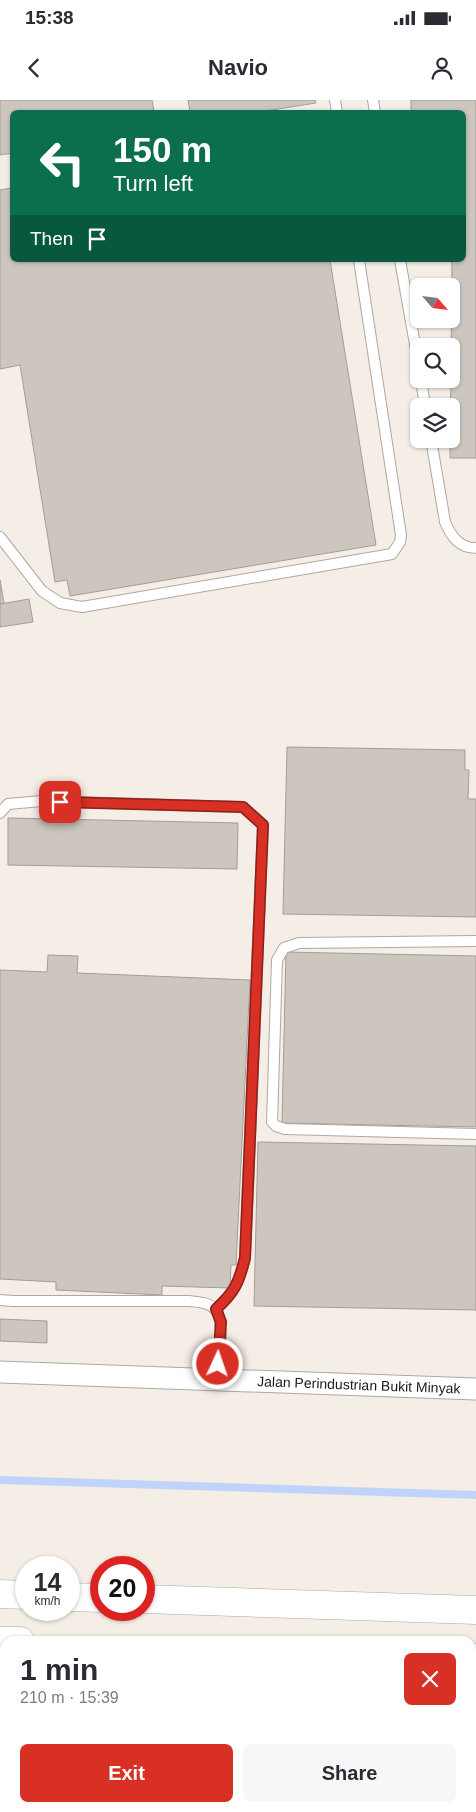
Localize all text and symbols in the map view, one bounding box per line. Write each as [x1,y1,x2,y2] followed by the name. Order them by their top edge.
[25,7,74,28] text: 15:38
[20,54,48,82] icon: back
[428,54,456,82] icon: person
[208,55,268,80] text: Navio
[30,130,95,195] icon: left
[113,130,212,169] text: 150 m
[113,171,193,196] text: Turn left
[83,225,111,253] icon: arrive
[30,228,73,249] text: Then
[410,278,460,328] north arrow
[410,278,460,448] map controls
[410,338,460,388] button: search
[410,398,460,448] button: layers
[39,781,81,823] pin
[46,788,74,816] icon: arrive
[191,1337,243,1389] position arrow
[257,1373,462,1396] street label: Jalan Perindustrian Bukit Minyak
[90,1556,155,1621] speed limit sign: 20
[34,1568,61,1596] text: 14
[34,1594,61,1608] text: km/h
[20,1653,98,1686] text: 1 min
[404,1653,456,1705] button: close
[20,1689,119,1706] text: 210 m · 15:39
[20,1744,233,1802] button: Exit
[243,1744,456,1802] button: Share

